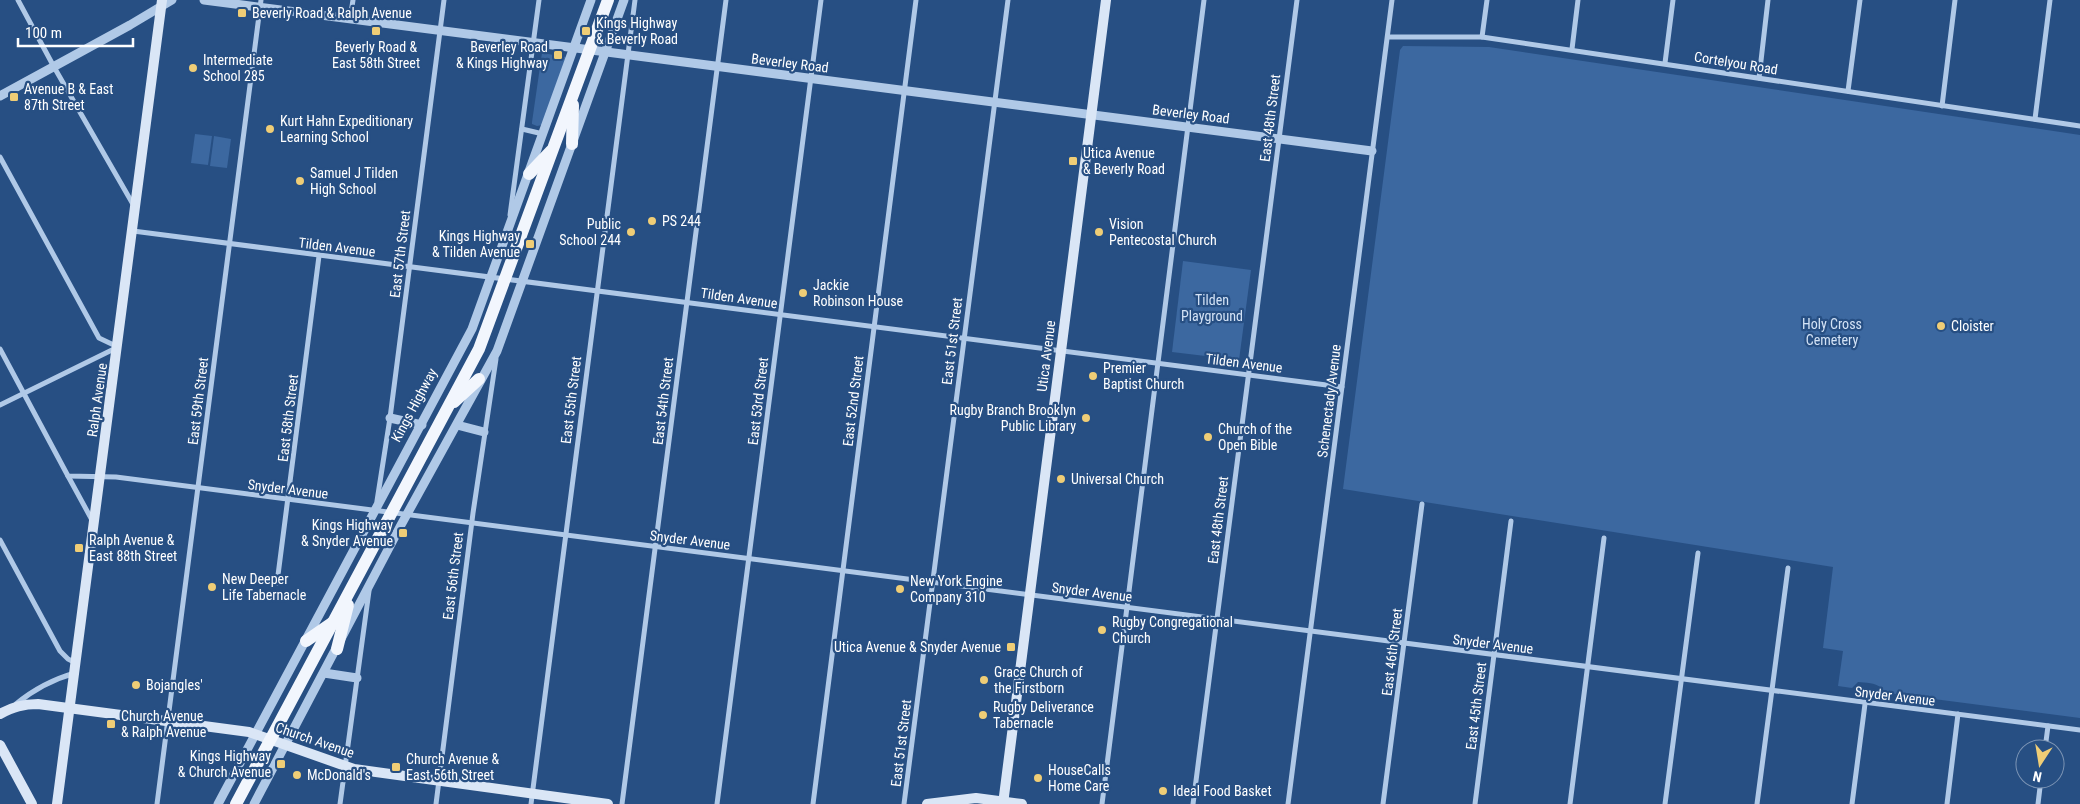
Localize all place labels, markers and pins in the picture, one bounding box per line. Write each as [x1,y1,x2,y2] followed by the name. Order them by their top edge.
[252,5,412,21] place label: Beverly Road & Ralph Avenue
[236,7,248,19] marker: Beverly Road & Ralph Avenue
[596,15,678,47] place label: Kings Highway & Beverly Road
[370,25,382,37] marker: Beverly Road & East 58th Street
[580,25,592,37] marker: Kings Highway & Beverly Road
[332,39,420,71] place label: Beverly Road & East 58th Street
[456,39,548,71] place label: Beverley Road & Kings Highway
[552,49,564,61] marker: Beverley Road & Kings Highway
[203,52,273,84] place label: Intermediate School 285
[187,62,199,74] marker: Intermediate School 285
[24,81,113,113] place label: Avenue B & East 87th Street
[8,91,20,103] marker: Avenue B & East 87th Street
[280,113,413,145] place label: Kurt Hahn Expeditionary Learning School
[264,123,276,135] marker: Kurt Hahn Expeditionary Learning School
[1083,145,1165,177] place label: Utica Avenue & Beverly Road
[1067,155,1079,167] marker: Utica Avenue & Beverly Road
[310,165,398,197] place label: Samuel J Tilden High School
[294,175,306,187] marker: Samuel J Tilden High School
[662,213,701,229] place label: PS 244
[646,215,658,227] marker: PS 244
[559,216,621,248] place label: Public School 244
[1109,216,1217,248] place label: Vision Pentecostal Church
[625,226,637,238] marker: Public School 244
[1093,226,1105,238] marker: Vision Pentecostal Church
[432,228,520,260] place label: Kings Highway & Tilden Avenue
[524,238,536,250] marker: Kings Highway & Tilden Avenue
[813,277,904,309] place label: Jackie Robinson House
[797,287,809,299] marker: Jackie Robinson House
[1951,318,1994,334] place label: Cloister
[1935,320,1947,332] marker: Cloister
[1103,360,1184,392] place label: Premier Baptist Church
[1087,370,1099,382] marker: Premier Baptist Church
[950,402,1076,434] place label: Rugby Branch Brooklyn Public Library
[1080,412,1092,424] marker: Rugby Branch Brooklyn Public Library
[1218,421,1293,453] place label: Church of the Open Bible
[1202,431,1214,443] marker: Church of the Open Bible
[1071,471,1164,487] place label: Universal Church
[1055,473,1067,485] marker: Universal Church
[301,517,393,549] place label: Kings Highway & Snyder Avenue
[397,527,409,539] marker: Kings Highway & Snyder Avenue
[89,532,177,564] place label: Ralph Avenue & East 88th Street
[73,542,85,554] marker: Ralph Avenue & East 88th Street
[222,571,307,603] place label: New Deeper Life Tabernacle
[910,573,1003,605] place label: New York Engine Company 310
[206,581,218,593] marker: New Deeper Life Tabernacle
[894,583,906,595] marker: New York Engine Company 310
[1112,614,1233,646] place label: Rugby Congregational Church
[1096,624,1108,636] marker: Rugby Congregational Church
[834,639,1001,655] place label: Utica Avenue & Snyder Avenue
[1005,641,1017,653] marker: Utica Avenue & Snyder Avenue
[994,664,1083,696] place label: Grace Church of the Firstborn
[978,674,990,686] marker: Grace Church of the Firstborn
[146,677,203,693] place label: Bojangles'
[130,679,142,691] marker: Bojangles'
[993,699,1094,731] place label: Rugby Deliverance Tabernacle
[121,708,207,740] place label: Church Avenue & Ralph Avenue
[977,709,989,721] marker: Rugby Deliverance Tabernacle
[105,718,117,730] marker: Church Avenue & Ralph Avenue
[178,748,271,780] place label: Kings Highway & Church Avenue
[406,751,500,783] place label: Church Avenue & East 56th Street
[275,758,287,770] marker: Kings Highway & Church Avenue
[390,761,402,773] marker: Church Avenue & East 56th Street
[1048,762,1111,794] place label: HouseCalls Home Care
[307,767,371,783] place label: McDonald's
[291,769,303,781] marker: McDonald's
[1032,772,1044,784] marker: HouseCalls Home Care
[1173,783,1272,799] place label: Ideal Food Basket
[1157,785,1169,797] marker: Ideal Food Basket

